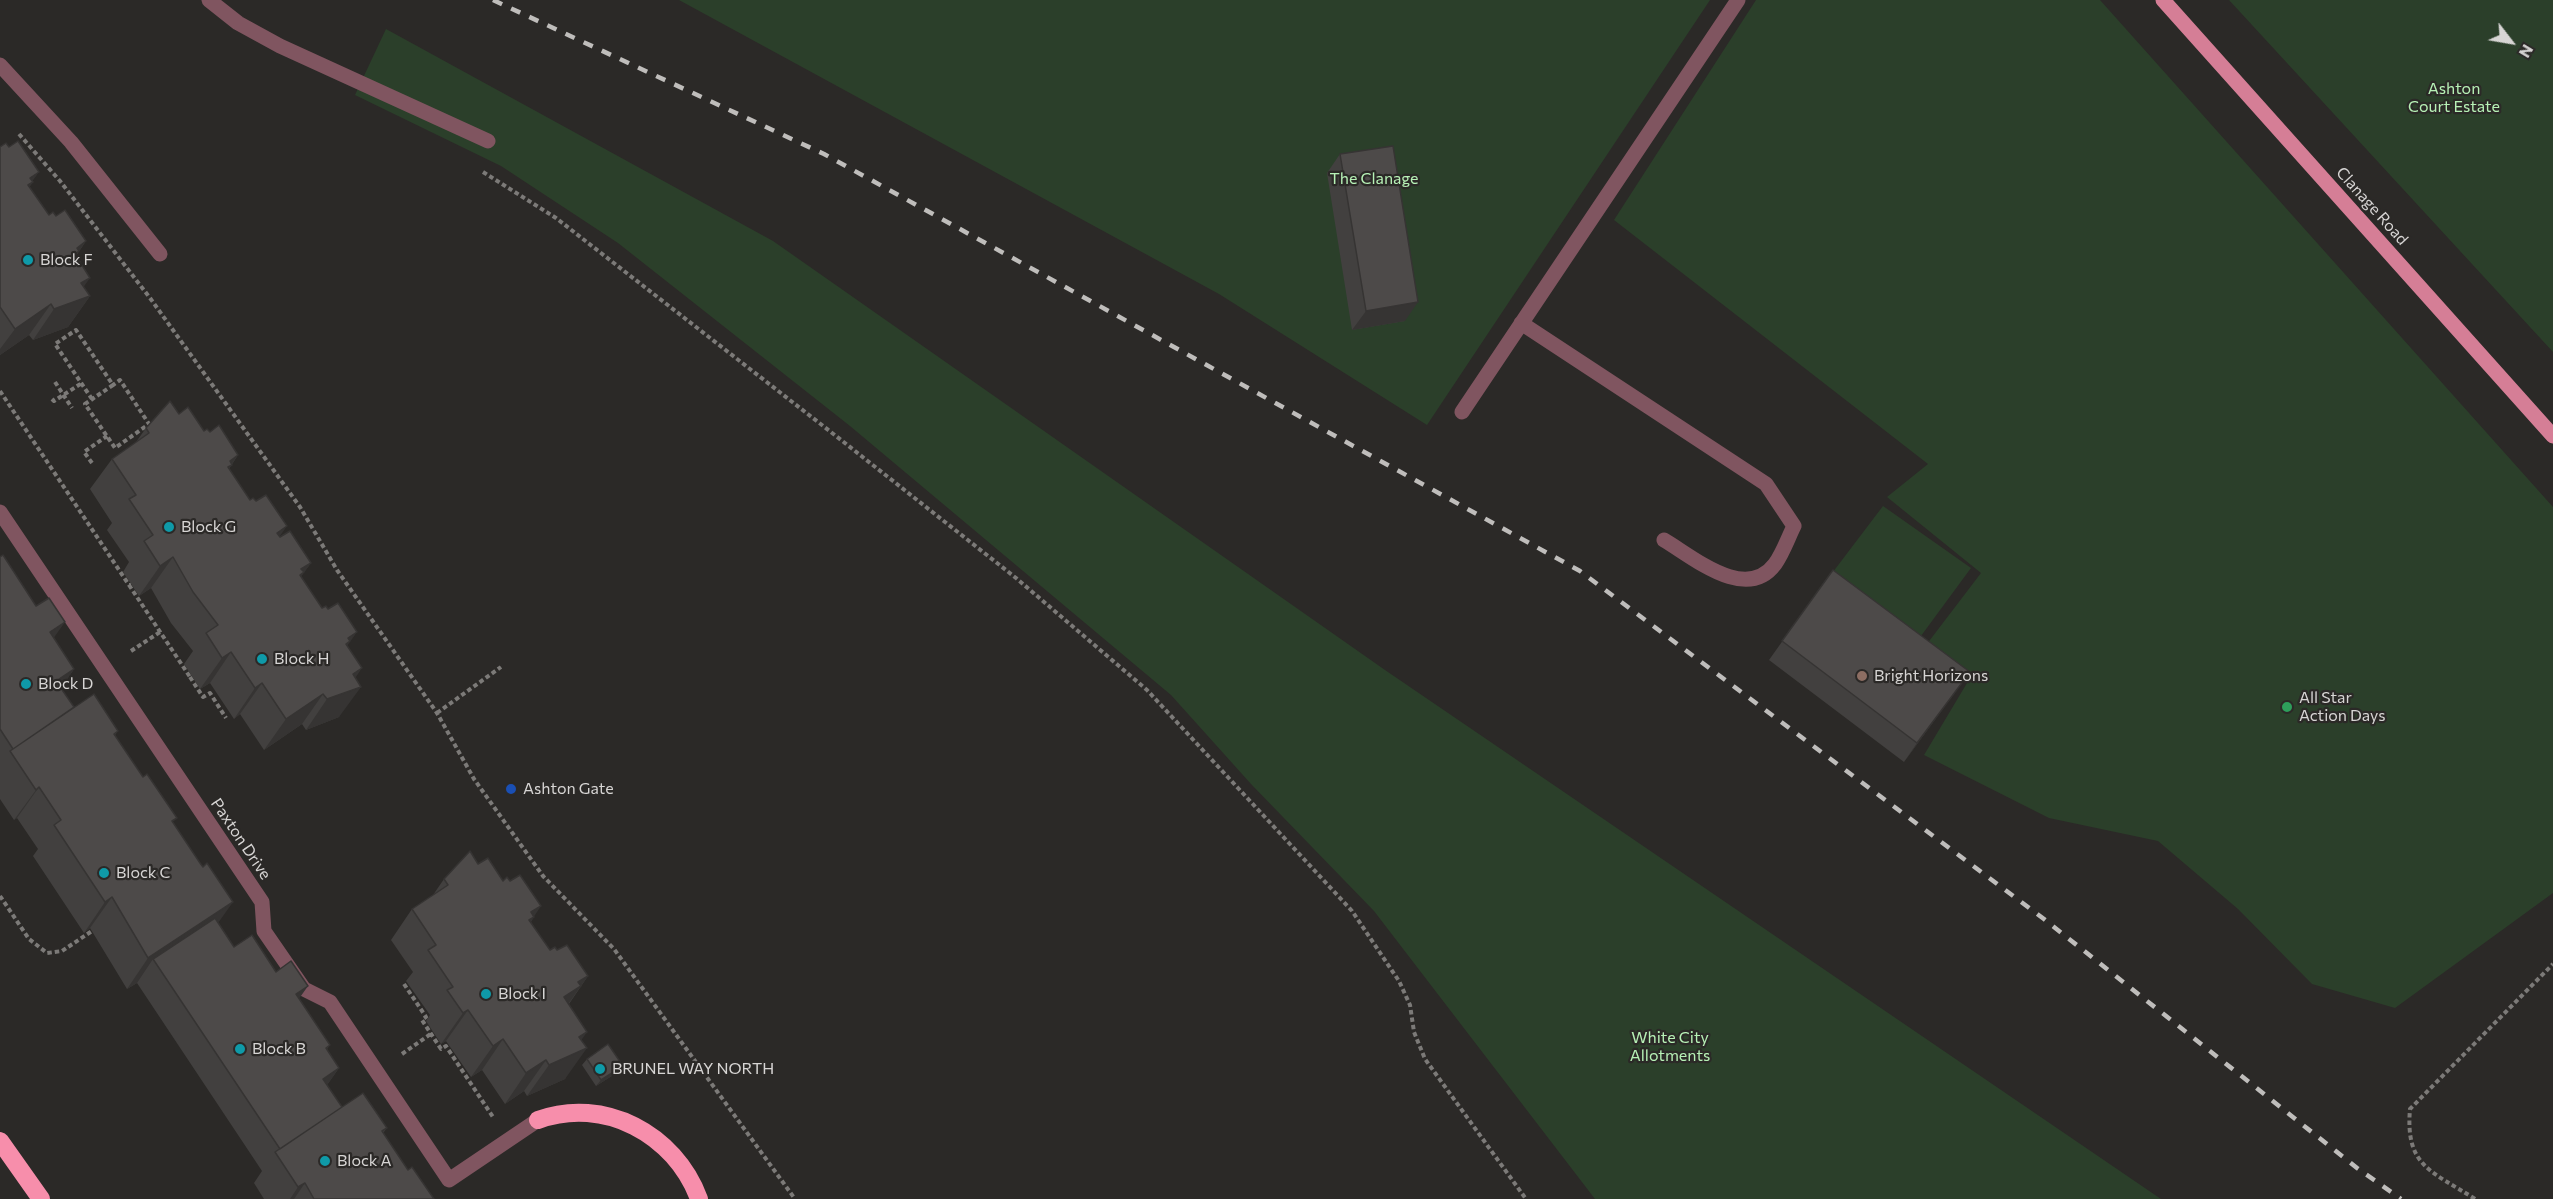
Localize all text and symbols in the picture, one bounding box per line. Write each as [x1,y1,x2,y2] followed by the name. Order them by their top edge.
[2481,12,2541,72] north arrow
[2516,41,2538,62] text: N
[2408,79,2500,117] park label: Ashton Court Estate
[2332,163,2412,249] street label: Clanage Road
[1330,169,1418,189] park label: The Clanage
[40,250,93,270] place label: Block F
[21,253,35,267] marker: Block F
[181,517,236,537] place label: Block G
[162,520,176,534] marker: Block G
[274,649,330,669] place label: Block H
[255,652,269,666] marker: Block H
[1874,666,1988,686] place label: Bright Horizons
[1855,669,1869,683] marker: Bright Horizons
[38,674,93,694] place label: Block D
[19,677,33,691] marker: Block D
[2299,688,2385,726] place label: All Star Action Days
[2280,700,2294,714] marker: All Star Action Days
[523,779,614,799] place label: Ashton Gate
[504,782,518,796] marker: Ashton Gate
[207,795,275,883] street label: Paxton Drive
[116,863,171,883] place label: Block C
[97,866,111,880] marker: Block C
[498,984,546,1004] place label: Block I
[479,987,493,1001] marker: Block I
[1630,1028,1710,1066] park label: White City Allotments
[252,1039,306,1059] place label: Block B
[233,1042,247,1056] marker: Block B
[612,1059,774,1079] place label: BRUNEL WAY NORTH
[593,1062,607,1076] marker: BRUNEL WAY NORTH
[337,1151,392,1171] place label: Block A
[318,1154,332,1168] marker: Block A

